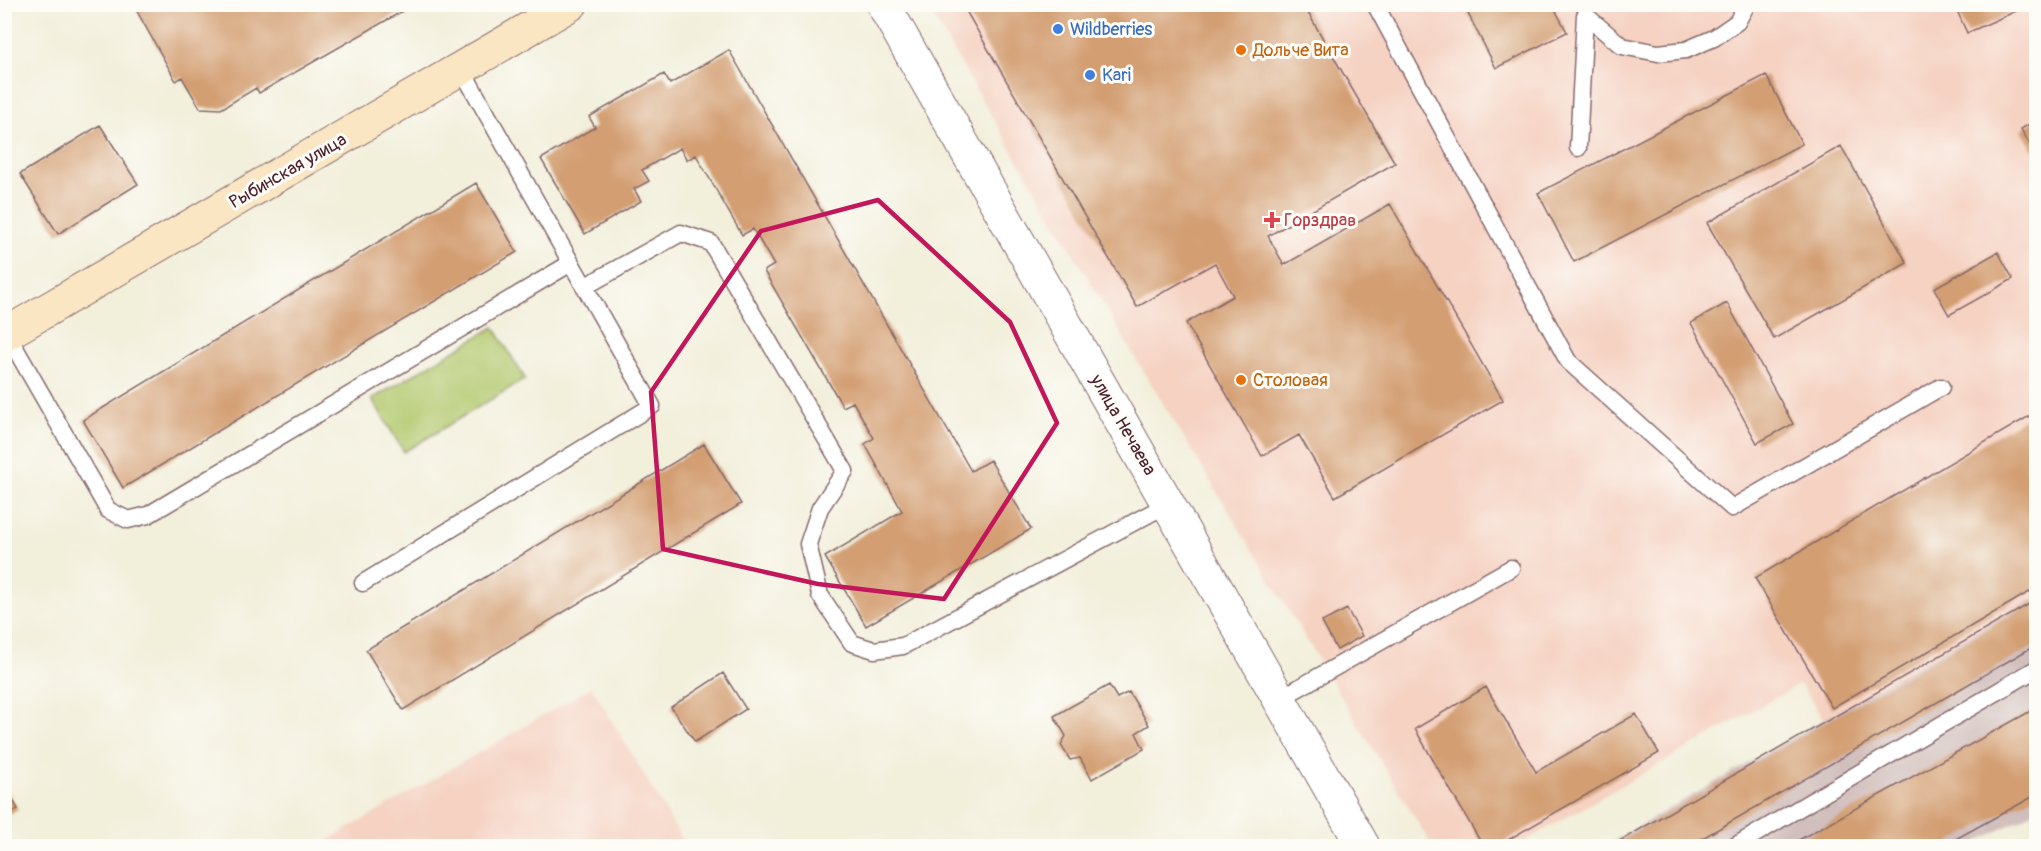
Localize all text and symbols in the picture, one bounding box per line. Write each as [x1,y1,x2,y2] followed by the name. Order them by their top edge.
[1070,18,1152,41] place label: Wildberries
[1051,22,1065,36] marker: Wildberries
[1252,39,1349,62] place label: Дольче Вита
[1234,43,1248,57] marker: Дольче Вита
[1102,64,1131,87] place label: Kari
[1083,68,1097,82] marker: Kari
[225,128,351,214] street label: Рыбинская улица
[1284,209,1356,232] place label: Горздрав
[1265,213,1279,227] marker: Горздрав
[1253,369,1328,392] place label: Столовая
[1084,370,1161,479] street label: улица Нечаева
[1234,373,1248,387] marker: Столовая

